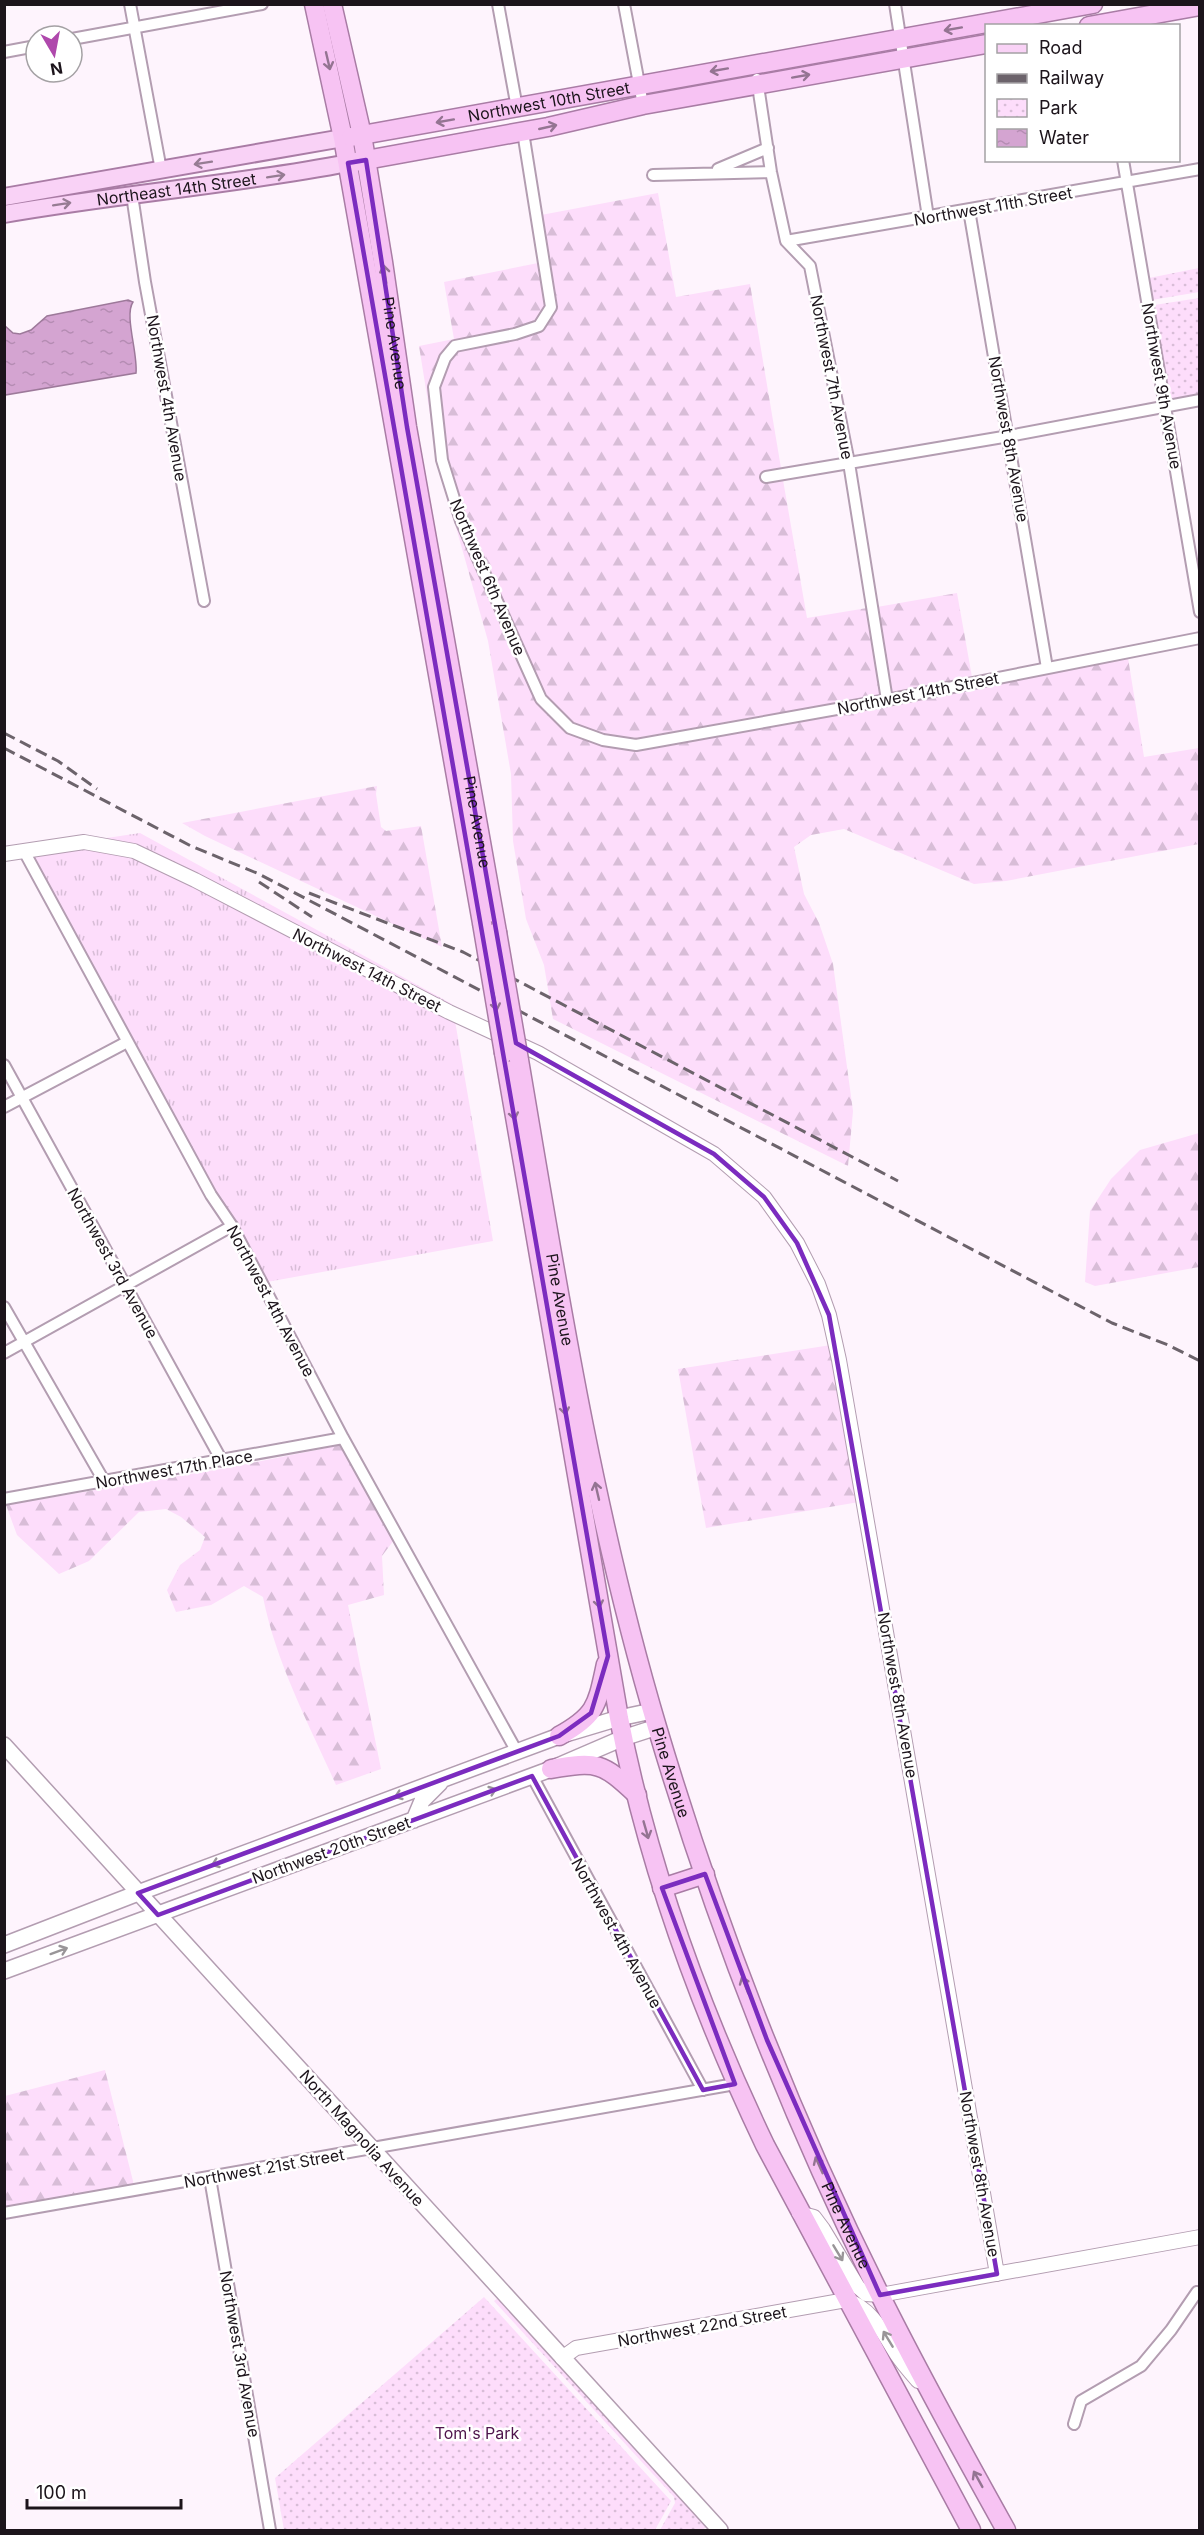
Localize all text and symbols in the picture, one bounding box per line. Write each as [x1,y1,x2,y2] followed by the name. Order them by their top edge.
[24,24,84,84] north arrow
[943,24,963,35] one-way arrow
[985,24,1180,162] legend
[1039,37,1082,58] text: Road
[322,52,334,71] one-way arrow
[49,58,64,80] text: N
[710,65,730,76] one-way arrow
[1039,67,1104,88] text: Railway
[790,71,810,82] one-way arrow
[466,77,631,126] street label: Northwest 10th Street
[1039,97,1078,118] text: Park
[435,116,455,127] one-way arrow
[537,121,557,132] one-way arrow
[1039,127,1089,148] text: Water
[194,157,213,168] one-way arrow
[95,168,257,210] street label: Northeast 14th Street
[266,170,286,181] one-way arrow
[912,182,1074,230] street label: Northwest 11th Street
[52,199,72,210] one-way arrow
[379,265,390,284] one-way arrow
[806,293,858,461] street label: Northwest 7th Avenue
[378,295,411,391] street label: Pine Avenue
[1138,301,1186,471] street label: Northwest 9th Avenue
[143,313,191,483] street label: Northwest 4th Avenue
[985,354,1033,524] street label: Northwest 8th Avenue
[446,496,530,658] street label: Northwest 6th Avenue
[836,668,1000,718] street label: Northwest 14th Street
[459,774,495,870] street label: Pine Avenue
[289,924,445,1016] street label: Northwest 14th Street
[490,991,501,1011] one-way arrow
[508,1100,519,1120] one-way arrow
[63,1184,163,1342] street label: Northwest 3rd Avenue
[223,1222,319,1380] street label: Northwest 4th Avenue
[542,1252,578,1347] street label: Pine Avenue
[559,1396,570,1416] one-way arrow
[94,1445,254,1493] street label: Northwest 17th Place
[590,1482,602,1501] one-way arrow
[593,1588,604,1608] one-way arrow
[874,1610,922,1780] street label: Northwest 8th Avenue
[648,1725,694,1820] street label: Pine Avenue
[478,1786,497,1797] one-way arrow
[394,1789,413,1800] one-way arrow
[249,1812,413,1888] street label: Northwest 20th Street
[641,1820,653,1839] one-way arrow
[567,1854,667,2012] street label: Northwest 4th Avenue
[211,1857,230,1868] one-way arrow
[50,1944,68,1955] one-way arrow
[739,1976,750,1995] one-way arrow
[295,2066,429,2210] street label: North Magnolia Avenue
[956,2089,1004,2259] street label: Northwest 8th Avenue
[182,2144,346,2192] street label: Northwest 21st Street
[813,2157,825,2175] one-way arrow
[817,2179,875,2272] street label: Pine Avenue
[832,2244,844,2261] one-way arrow
[215,2269,265,2439] street label: Northwest 3rd Avenue
[616,2301,788,2351] street label: Northwest 22nd Street
[881,2331,893,2348] one-way arrow
[435,2423,520,2443] park label: Tom's Park
[972,2471,984,2488] one-way arrow
[27,2472,182,2510] scale bar
[36,2482,87,2503] text: 100 m

